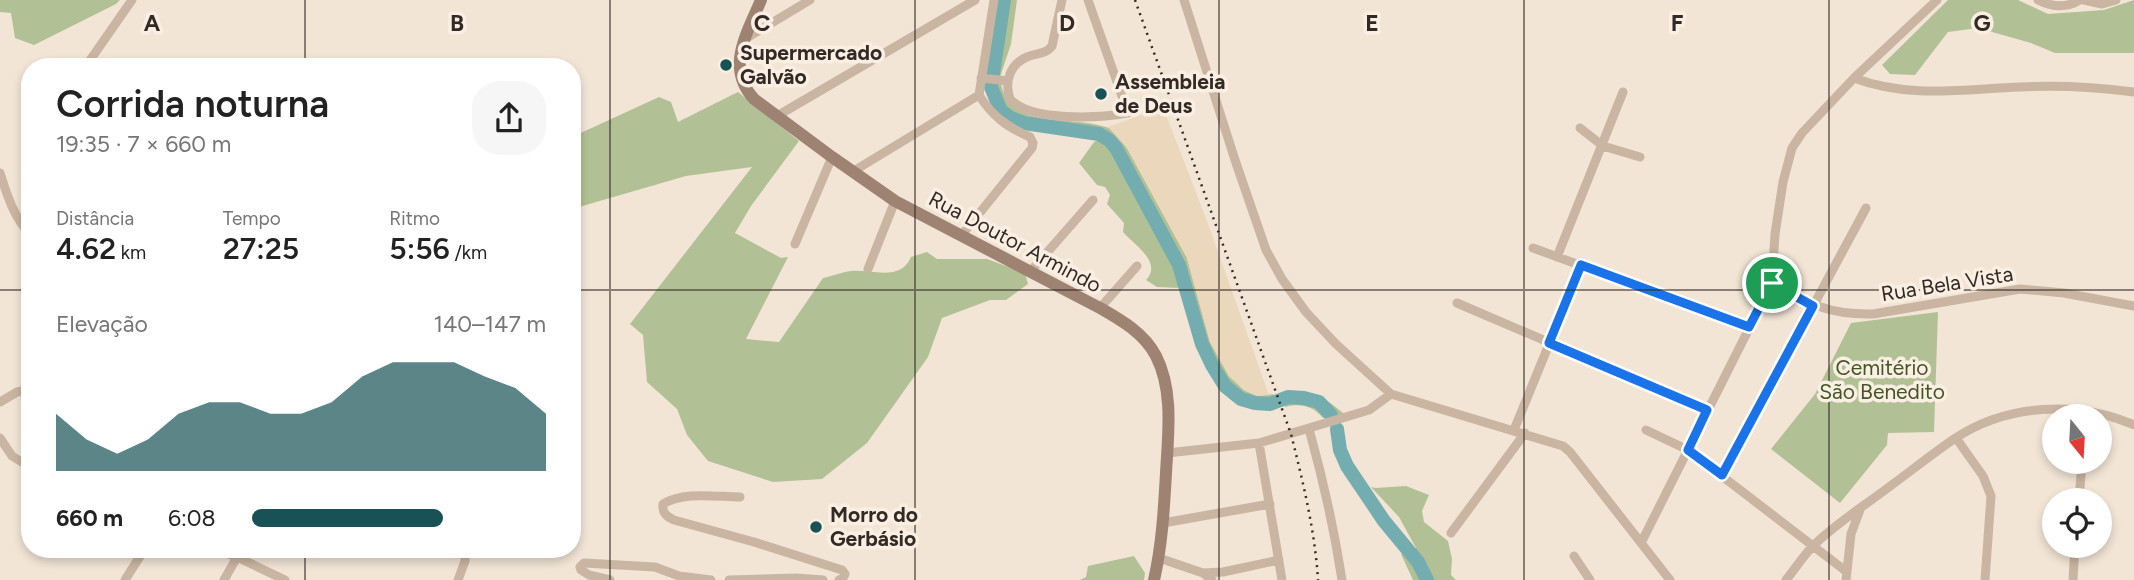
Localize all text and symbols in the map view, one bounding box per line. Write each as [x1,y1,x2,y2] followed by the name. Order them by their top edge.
[144,9,161,37] text: A
[450,9,464,37] text: B
[754,9,771,37] text: C
[1059,9,1075,37] text: D
[1365,9,1379,37] text: E
[1671,9,1684,37] text: F
[1973,9,1991,37] text: G
[740,40,882,89] place label: Supermercado Galvão
[718,57,734,73] marker: Supermercado Galvão
[1115,69,1226,118] place label: Assembleia de Deus
[56,81,329,127] text: Corrida noturna
[472,81,546,155] button: share
[1093,86,1109,102] marker: Assembleia de Deus
[56,130,231,158] text: 19:35 · 7 × 660 m
[925,186,1106,298] street label: Rua Doutor Armindo
[56,207,134,230] text: Distância
[223,207,281,230] text: Tempo
[389,207,440,230] text: Ritmo
[56,230,116,267] text: 4.62
[223,230,299,267] text: 27:25
[389,230,450,267] text: 5:56
[116,241,146,264] text: km
[450,241,487,264] text: /km
[1742,253,1802,313] pin
[1879,261,2015,306] street label: Rua Bela Vista
[1753,264,1791,302] icon: arrive
[56,310,148,338] text: Elevação
[433,310,546,338] text: 140–147 m
[1819,355,1945,404] park label: Cemitério São Benedito
[2042,404,2112,474] north arrow
[2042,404,2112,558] map controls
[2042,488,2112,558] button: locate
[830,502,918,551] place label: Morro do Gerbásio
[56,504,123,532] text: 660 m
[168,504,216,532] text: 6:08
[808,519,824,535] marker: Morro do Gerbásio

